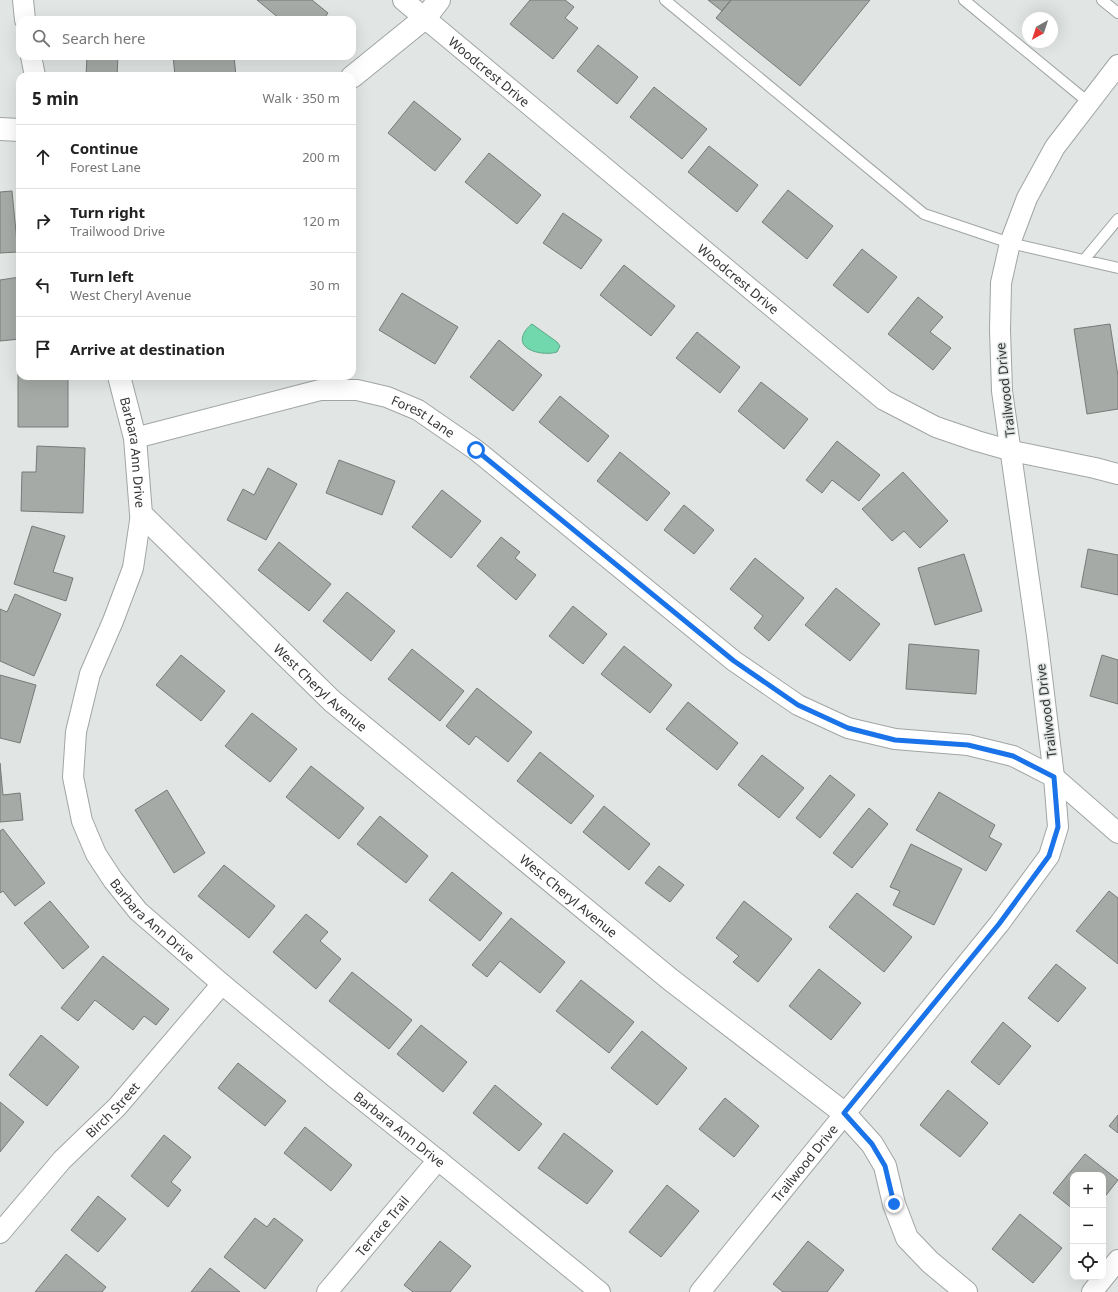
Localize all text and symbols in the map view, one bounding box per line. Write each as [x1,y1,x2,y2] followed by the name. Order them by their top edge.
[1022,12,1058,48] north arrow
[16,16,356,60] search box
[30,27,52,49] icon: search
[62,28,145,48] text: Search here
[445,32,534,111] street label: Woodcrest Drive
[32,87,79,110] text: 5 min
[262,89,340,107] text: Walk · 350 m
[70,138,138,158] text: Continue
[32,146,54,168] icon: ahead
[302,148,340,166] text: 200 m
[70,158,141,176] text: Forest Lane
[70,202,145,222] text: Turn right
[32,210,54,232] icon: right
[302,212,340,230] text: 120 m
[70,222,165,240] text: Trailwood Drive
[694,240,783,318] street label: Woodcrest Drive
[70,266,134,286] text: Turn left
[32,274,54,296] icon: left
[310,276,340,294] text: 30 m
[70,286,191,304] text: West Cheryl Avenue
[32,338,54,360] icon: arrive
[70,339,225,359] text: Arrive at destination
[991,342,1019,438] street label: Trailwood Drive
[389,391,458,442] street label: Forest Lane
[116,395,149,509] street label: Barbara Ann Drive
[467,441,485,459] route start
[270,640,371,735] street label: West Cheryl Avenue
[1031,663,1061,759] street label: Trailwood Drive
[516,850,621,941] street label: West Cheryl Avenue
[106,875,199,965] street label: Barbara Ann Drive
[81,1078,144,1142] street label: Birch Street
[350,1087,449,1171] street label: Barbara Ann Drive
[768,1121,842,1206] street label: Trailwood Drive
[1070,1172,1106,1280] map controls
[1070,1172,1106,1208] button: +
[352,1192,413,1260] street label: Terrace Trail
[885,1195,903,1213] route end
[1070,1208,1106,1244] button: −
[1070,1244,1106,1280] button: locate

